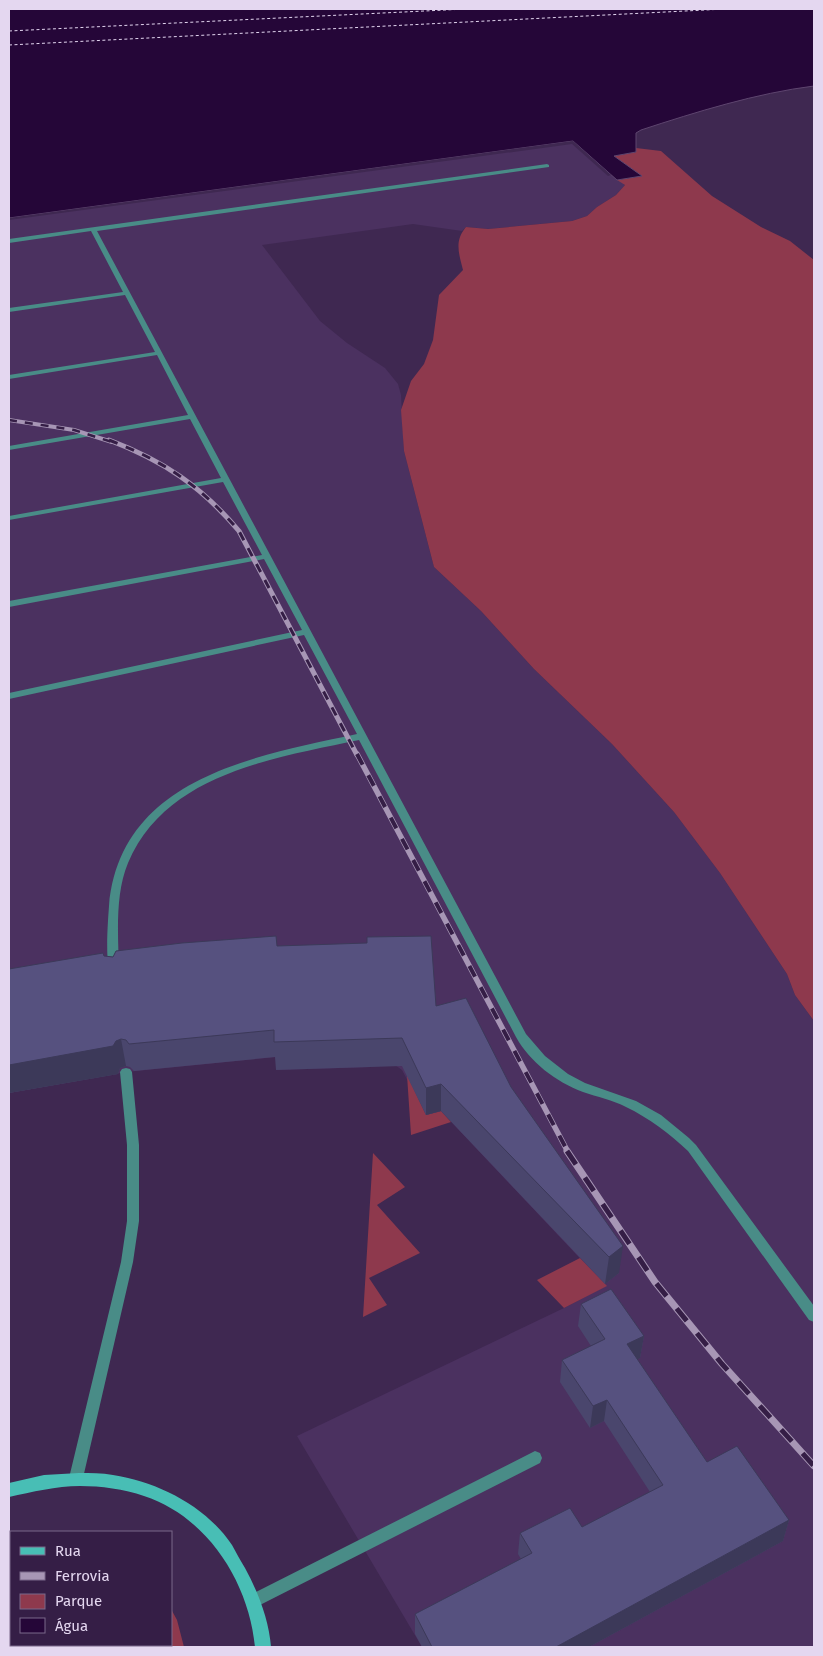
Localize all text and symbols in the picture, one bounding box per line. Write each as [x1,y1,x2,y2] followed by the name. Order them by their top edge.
[10,1531,172,1646] legend
[55,1542,81,1560] text: Rua
[55,1567,110,1585] text: Ferrovia
[55,1592,102,1610] text: Parque
[55,1617,88,1635] text: Água

